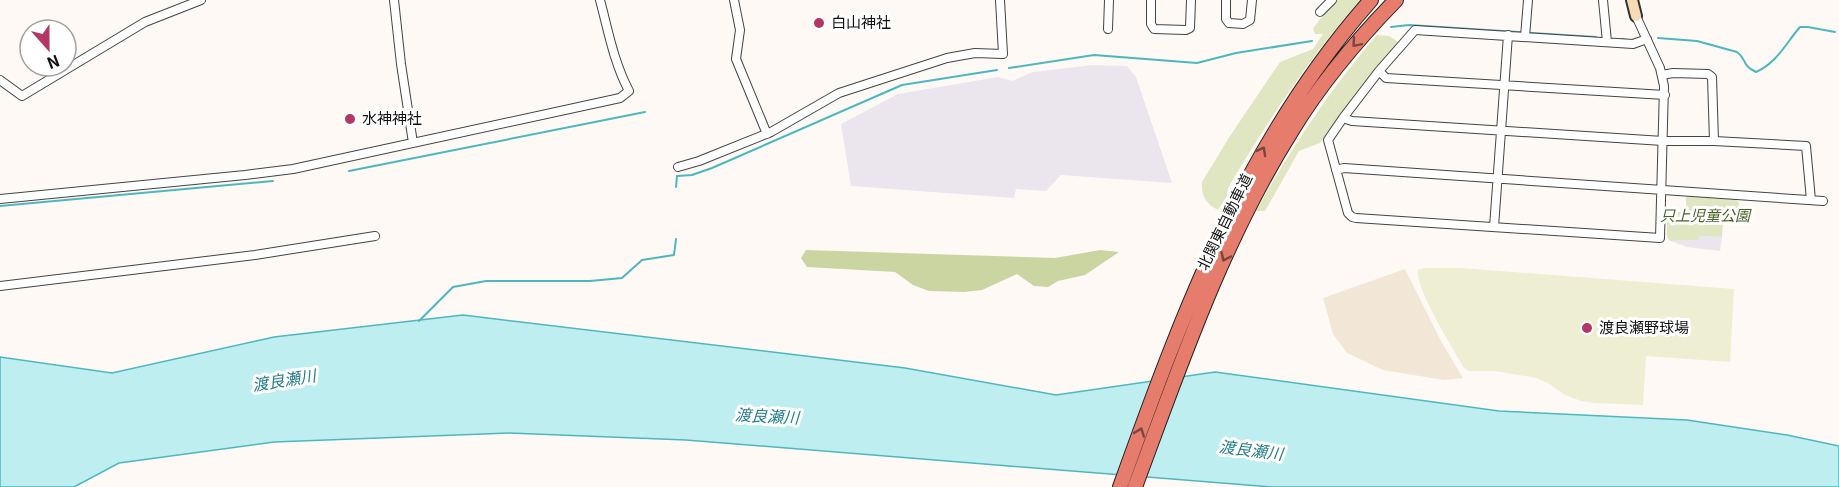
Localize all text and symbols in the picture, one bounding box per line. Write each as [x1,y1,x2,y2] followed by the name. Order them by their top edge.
[831,11,891,32] place label: 白山神社
[812,16,826,30] marker: 白山神社
[18,18,78,78] north arrow
[1352,36,1363,47] one-way arrow
[44,50,64,76] text: N
[362,107,422,128] place label: 水神神社
[343,112,357,126] marker: 水神神社
[1255,147,1266,157] one-way arrow
[1191,170,1256,273] street label: 北関東自動車道
[1660,204,1752,225] park label: 只上児童公園
[1221,250,1233,261] one-way arrow
[1599,316,1689,337] place label: 渡良瀬野球場
[1580,321,1594,335] marker: 渡良瀬野球場
[250,362,319,396] water label: 渡良瀬川
[734,401,802,429] water label: 渡良瀬川
[1132,427,1145,438] one-way arrow
[1218,433,1286,465] water label: 渡良瀬川

